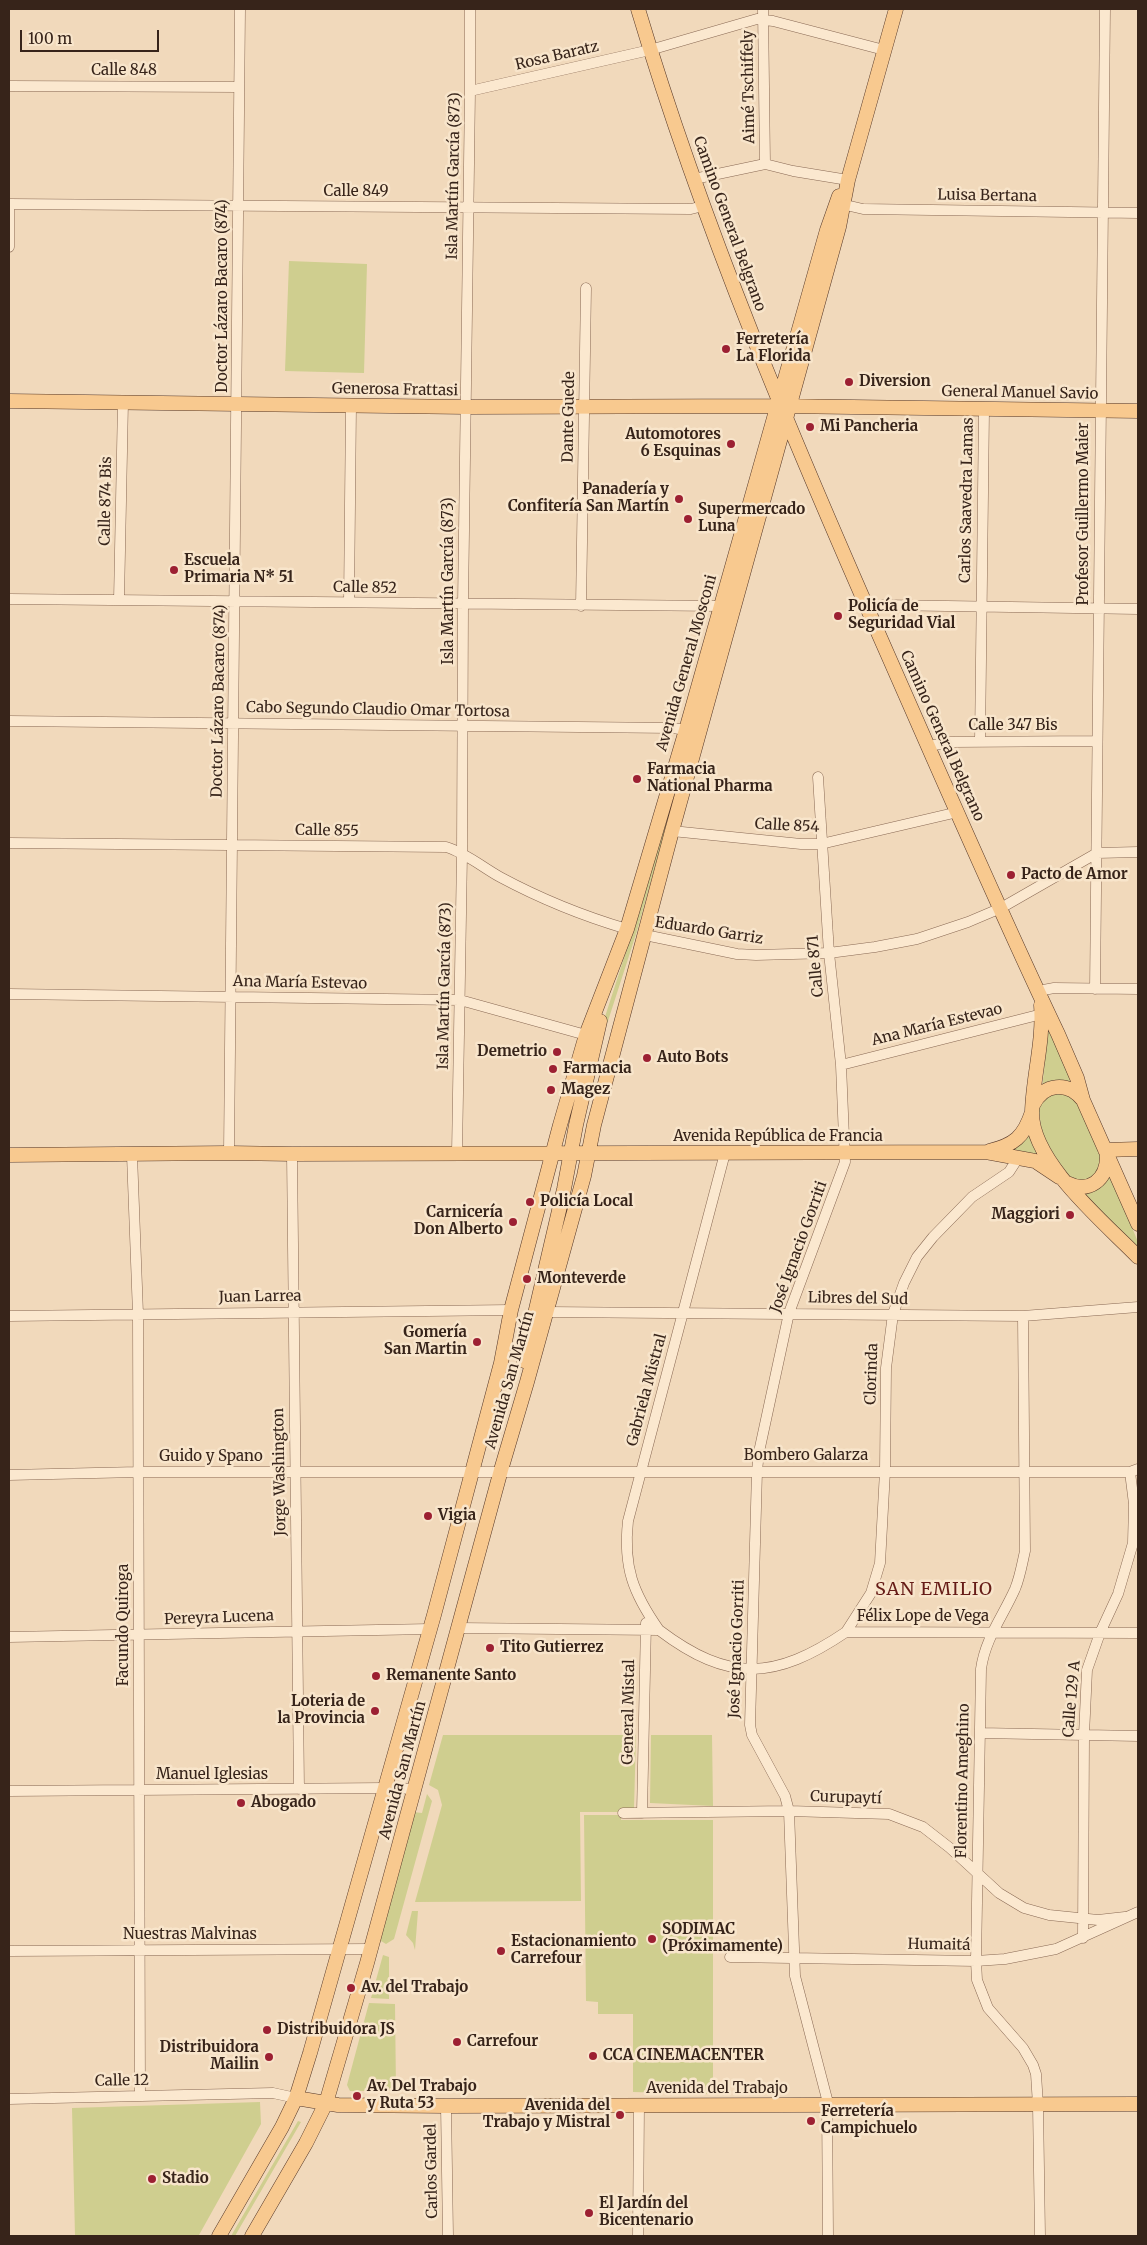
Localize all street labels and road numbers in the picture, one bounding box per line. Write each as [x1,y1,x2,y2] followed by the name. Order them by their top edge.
[739,30,759,144] street label: Aimé Tschiffely
[513,38,601,74] street label: Rosa Baratz
[91,62,157,80] street label: Calle 848
[444,92,464,260] street label: Isla Martín García (873)
[689,134,769,314] street label: Camino General Belgrano
[324,183,388,201] street label: Calle 849
[937,186,1037,206] street label: Luisa Bertana
[214,199,232,393] street label: Doctor Lázaro Bacaro (874)
[559,371,579,463] street label: Dante Guede
[332,380,458,400] street label: Generosa Frattasi
[942,383,1098,403] street label: General Manuel Savio
[957,417,977,583] street label: Carlos Saavedra Lamas
[1075,423,1093,605] street label: Profesor Guillermo Maier
[96,456,116,546] street label: Calle 874 Bis
[440,497,458,665] street label: Isla Martín García (873)
[653,573,721,753] street label: Avenida General Mosconi
[333,578,397,598] street label: Calle 852
[208,604,230,798] street label: Doctor Lázaro Bacaro (874)
[896,648,988,824] street label: Camino General Belgrano
[246,699,510,721] street label: Cabo Segundo Claudio Omar Tortosa
[968,717,1058,735] street label: Calle 347 Bis
[754,815,820,837] street label: Calle 854
[295,821,359,841] street label: Calle 855
[435,902,455,1070] street label: Isla Martín García (873)
[654,914,764,948] street label: Eduardo Garriz
[804,934,828,998] street label: Calle 871
[233,973,367,993] street label: Ana María Estevao
[870,1000,1004,1050] street label: Ana María Estevao
[673,1128,883,1146] street label: Avenida República de Francia
[767,1179,831,1315] street label: José Ignacio Gorriti
[218,1287,302,1307] street label: Juan Larrea
[808,1289,908,1309] street label: Libres del Sud
[482,1309,538,1451] street label: Avenida San Martín
[623,1332,671,1448] street label: Gabriela Mistral
[862,1343,882,1405] street label: Clorinda
[270,1408,290,1536] street label: Jorge Washington
[744,1447,868,1465] street label: Bombero Galarza
[159,1448,263,1466] street label: Guido y Spano
[115,1564,133,1686] street label: Facundo Quiroga
[726,1579,748,1719] street label: José Ignacio Gorriti
[164,1607,274,1629] street label: Pereyra Lucena
[857,1608,989,1626] street label: Félix Lope de Vega
[619,1659,639,1765] street label: General Mistal
[1060,1660,1084,1738] street label: Calle 129 A
[376,1699,430,1841] street label: Avenida San Martín
[953,1703,973,1859] street label: Florentino Ameghino
[156,1766,268,1784] street label: Manuel Iglesias
[810,1788,882,1808] street label: Curupaytí
[123,1926,257,1944] street label: Nuestras Malvinas
[908,1935,970,1955] street label: Humaitá
[95,2072,149,2090] street label: Calle 12
[646,2080,788,2098] street label: Avenida del Trabajo
[422,2123,442,2219] street label: Carlos Gardel

